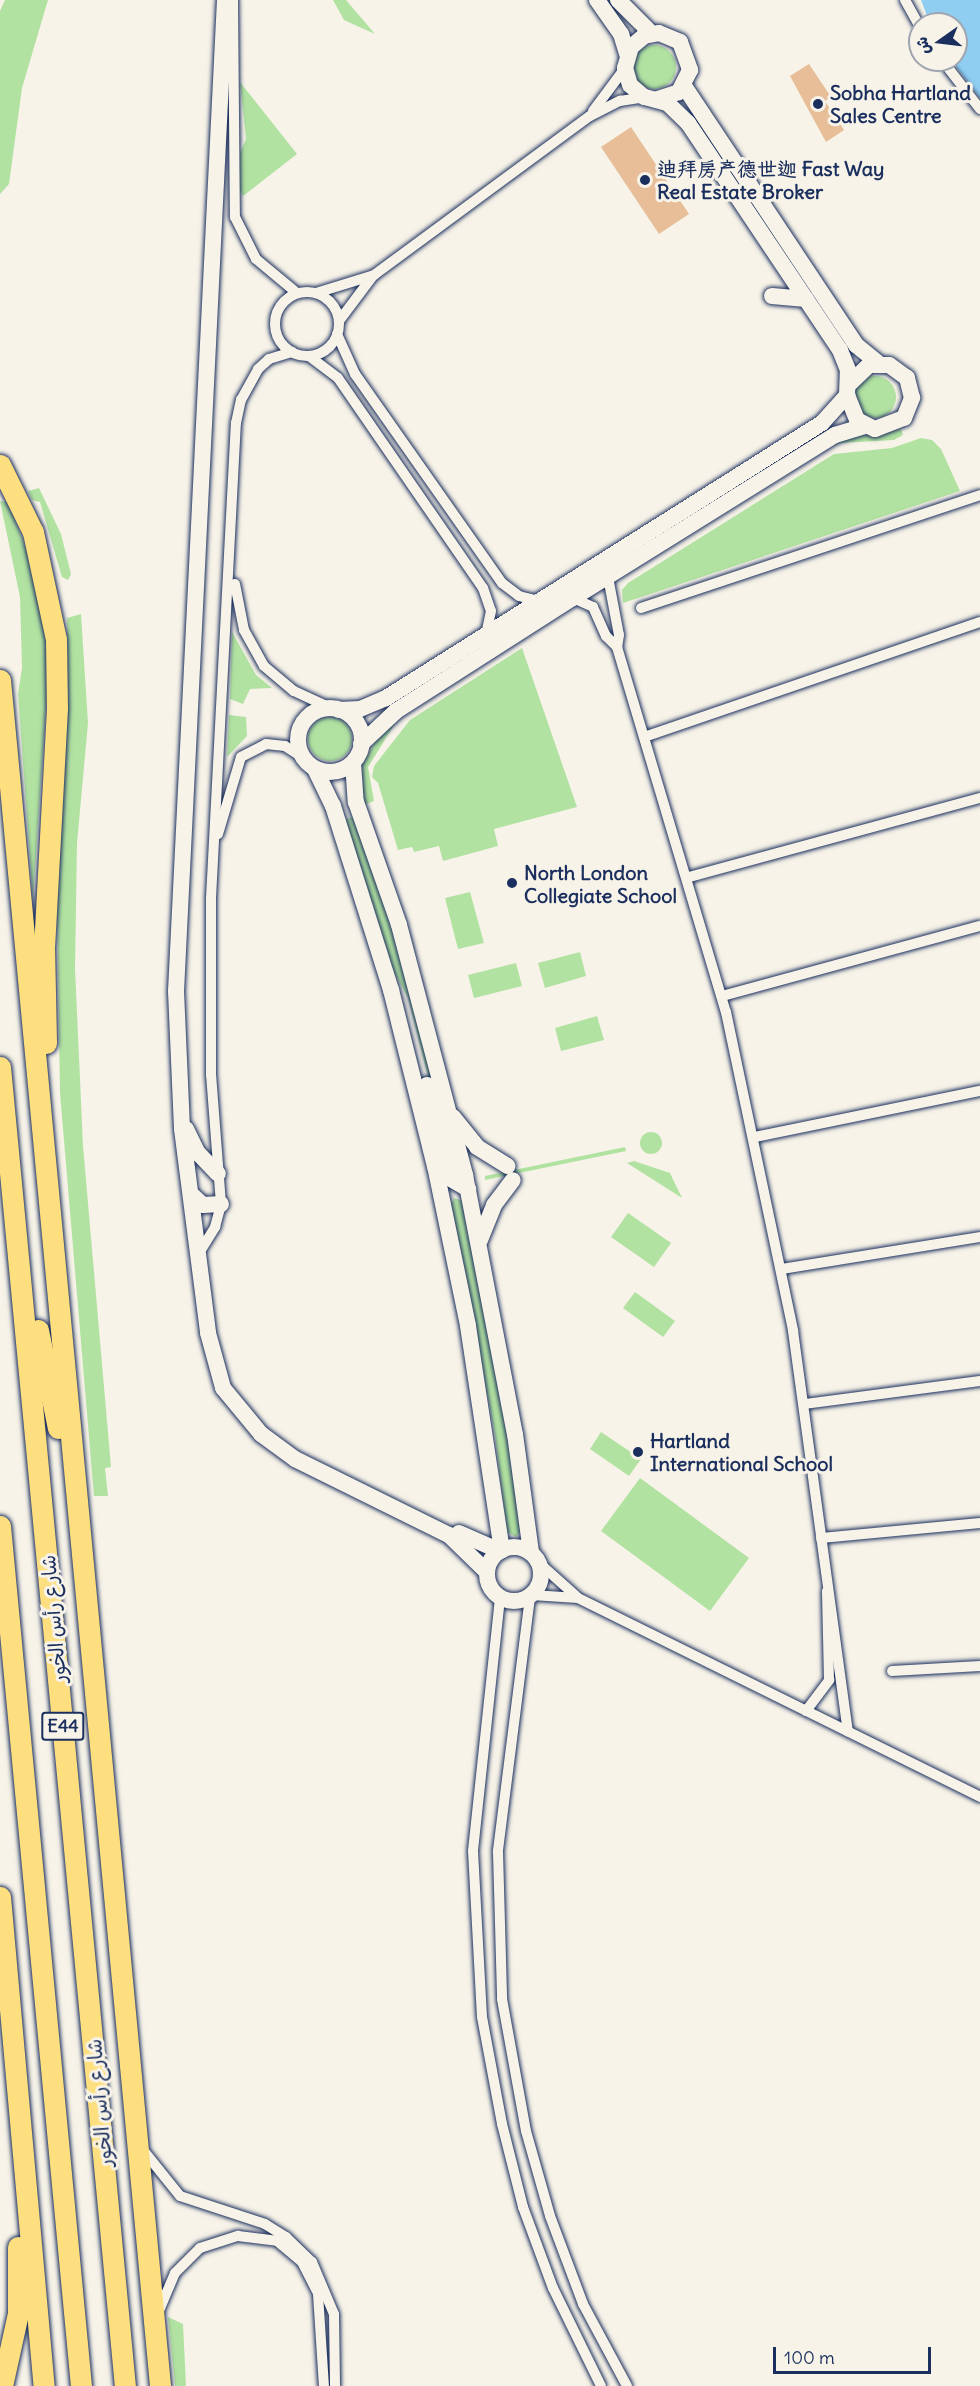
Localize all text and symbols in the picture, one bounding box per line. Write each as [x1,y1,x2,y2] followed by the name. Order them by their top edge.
[908,12,968,72] north arrow
[911,35,934,57] text: ش
[830,80,971,127] place label: Sobha Hartland Sales Centre
[811,97,825,111] marker: Sobha Hartland Sales Centre
[657,156,884,203] place label: 迪拜房产德世迦 Fast Way Real Estate Broker
[638,173,652,187] marker: 迪拜房产德世迦 Fast Way Real Estate Broker
[524,860,677,907] place label: North London Collegiate School
[505,876,519,890] marker: North London Collegiate School
[650,1428,833,1475] place label: Hartland International School
[631,1445,645,1459] marker: Hartland International School
[35,1554,71,1684] street label: شارع رأس الخور
[40,1711,86,1741] road number: E44
[81,2038,117,2168] street label: شارع رأس الخور
[776,2335,934,2373] scale bar
[784,2346,835,2369] text: 100 m

